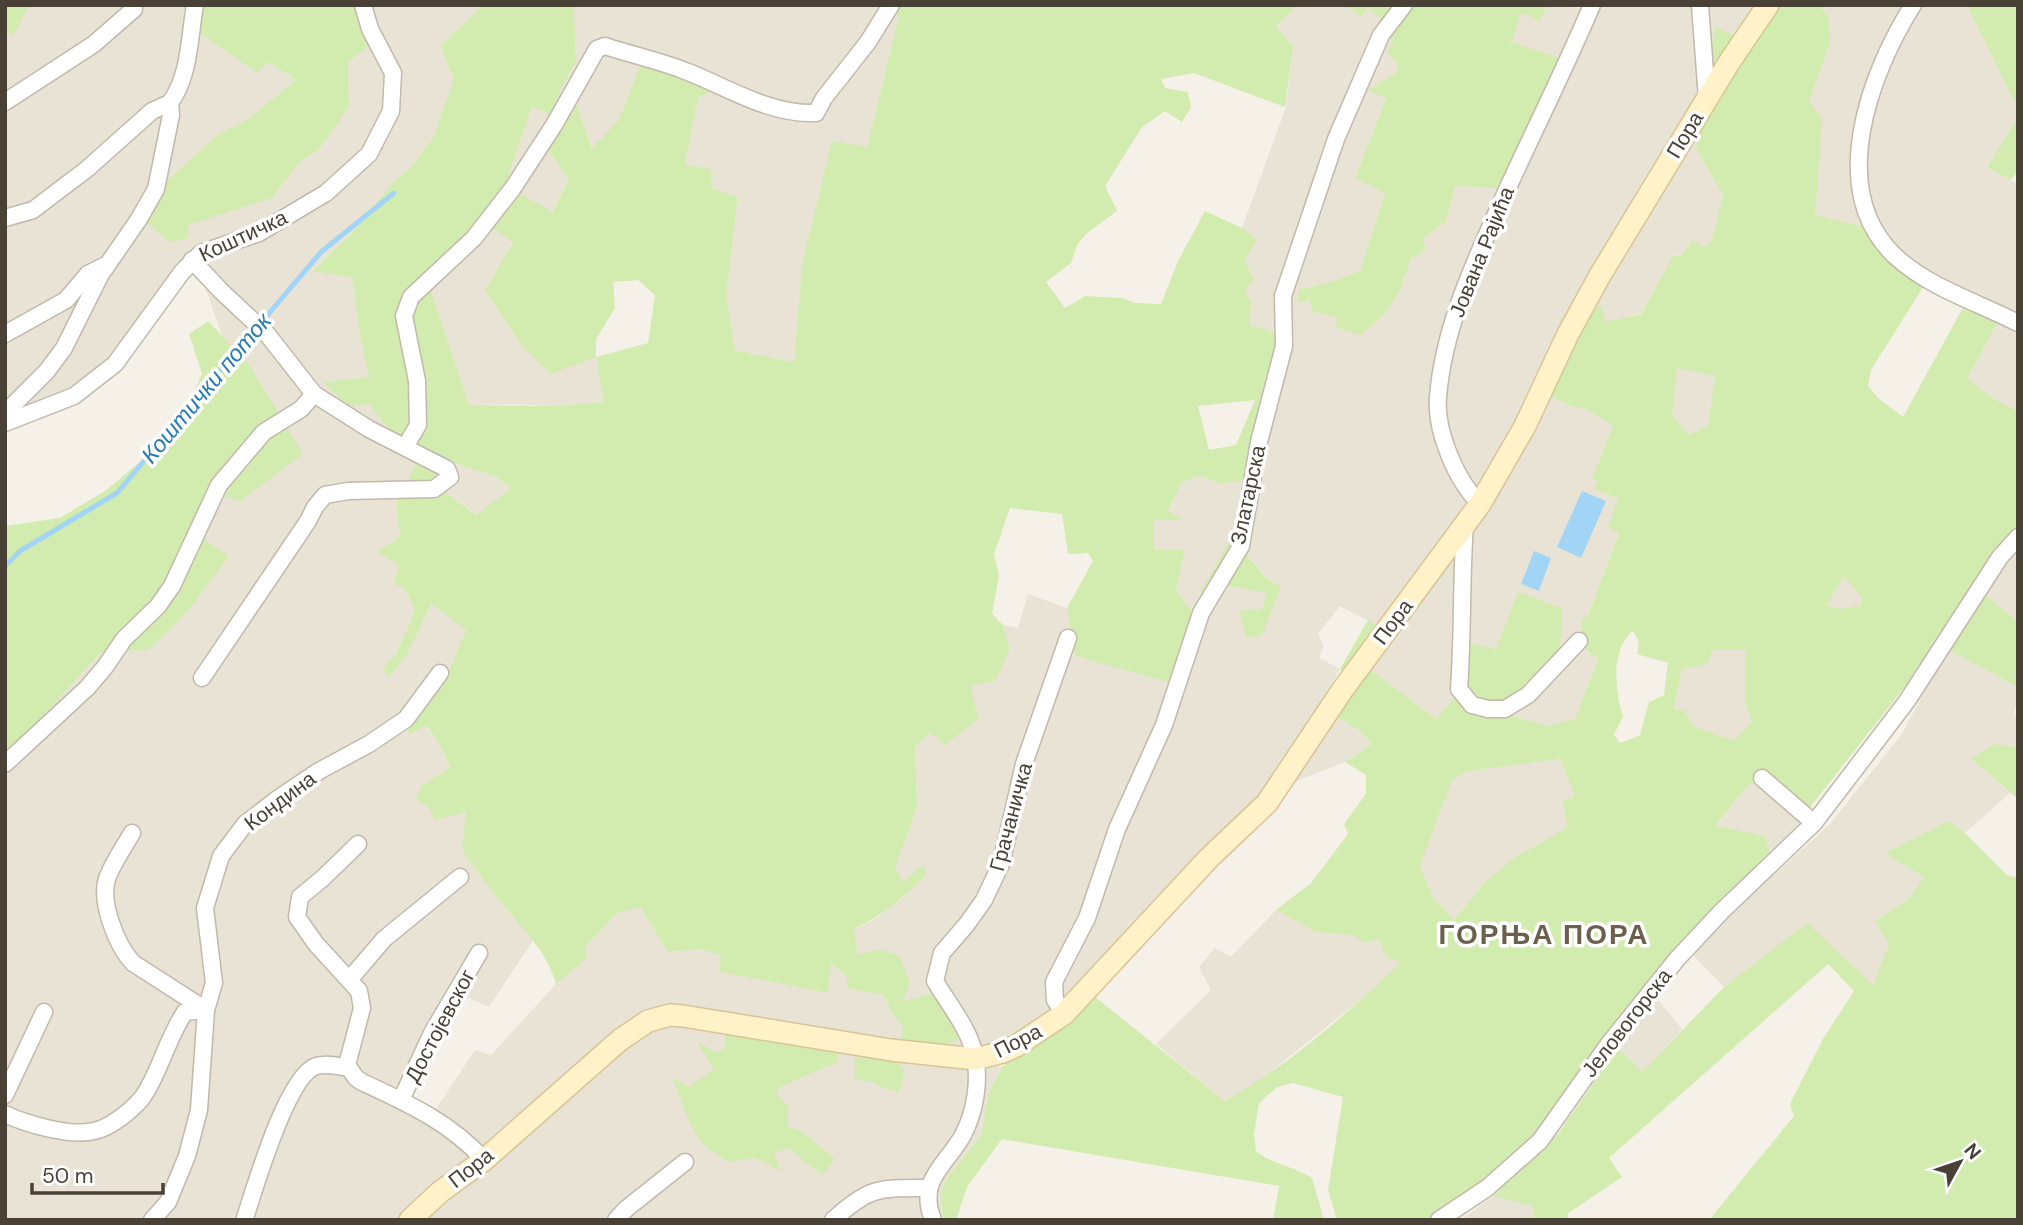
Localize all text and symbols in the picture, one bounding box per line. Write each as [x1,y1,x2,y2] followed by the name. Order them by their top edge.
[1660,106,1710,164] street label: Пора
[1443,182,1521,321] street label: Јована Рајића
[194,203,292,269] street label: Коштичка
[134,306,278,469] water label: Коштички поток
[1224,443,1272,547] street label: Златарска
[1367,593,1419,650] street label: Пора
[983,759,1039,874] street label: Грачаничка
[239,765,322,837] street label: Кондина
[1439,916,1649,953] district label: ГОРЊА ПОРА
[1576,963,1678,1083] street label: Јеловогорска
[398,964,482,1087] street label: Достојевског
[989,1017,1047,1065] street label: Пора
[1925,1127,1995,1197] north arrow
[1959,1138,1987,1165] text: N
[443,1141,500,1194] street label: Пора
[32,1152,163,1196] scale bar
[42,1162,93,1190] text: 50 m

